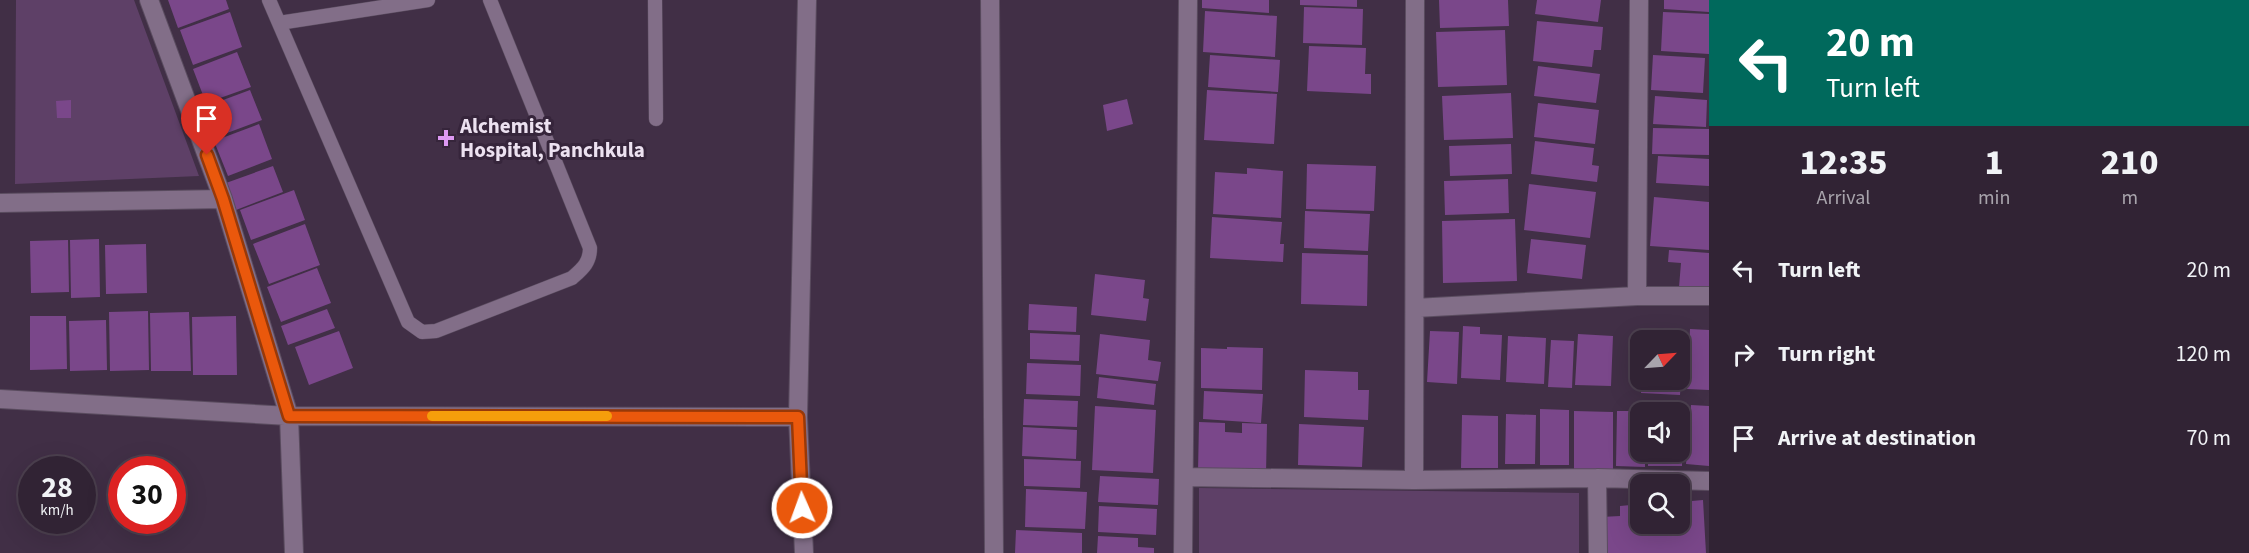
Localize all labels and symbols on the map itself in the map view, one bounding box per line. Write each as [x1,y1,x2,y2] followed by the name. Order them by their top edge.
[181,93,232,155] pin
[459,111,645,165] place label: Alchemist Hospital, Panchkula
[437,129,455,147] marker: Alchemist Hospital, Panchkula
[1630,330,1690,390] north arrow
[108,456,186,534] speed limit sign: 30
[770,476,834,540] position arrow

